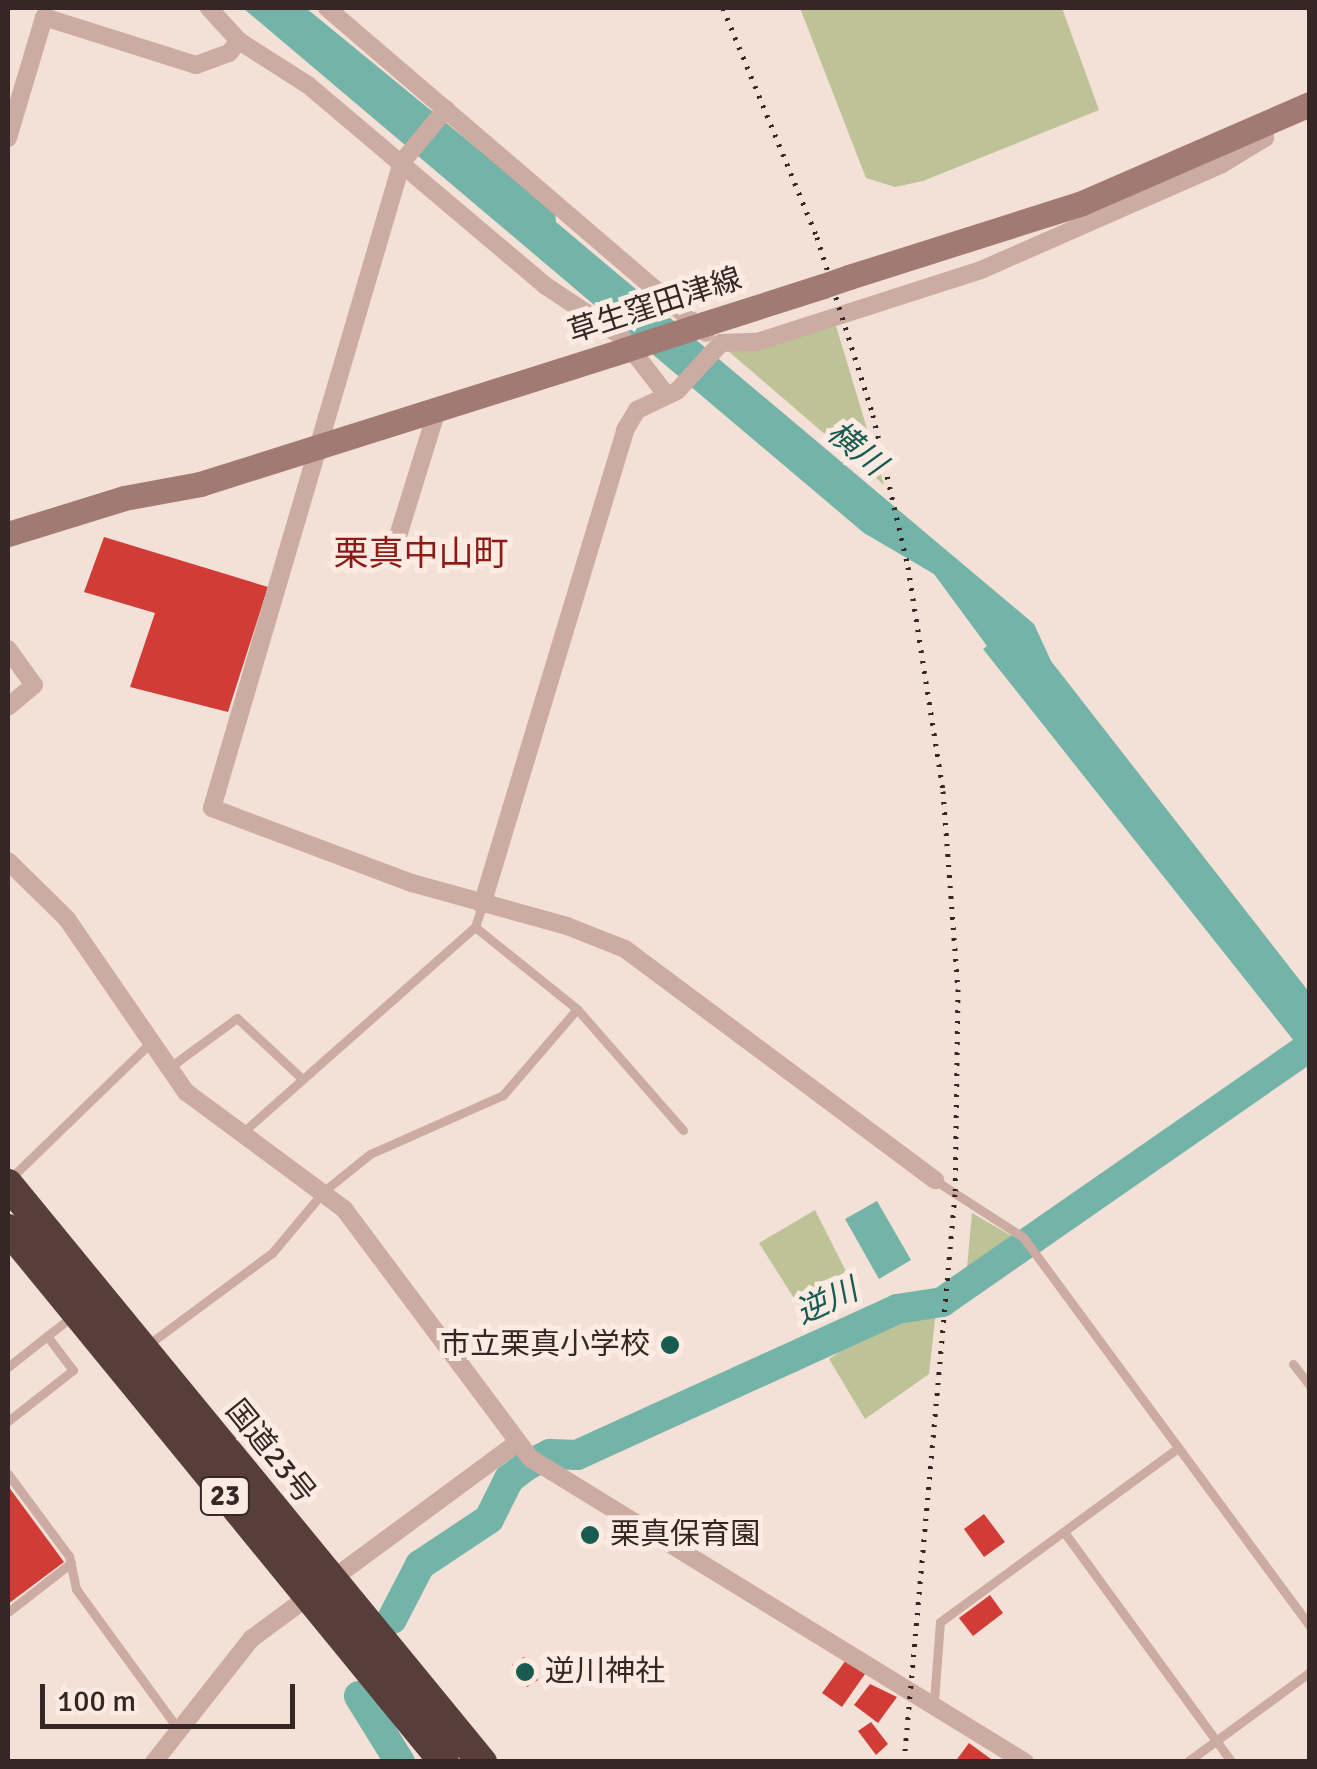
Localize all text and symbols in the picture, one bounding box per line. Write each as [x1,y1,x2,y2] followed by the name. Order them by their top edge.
[564,261,746,351] street label: 草生窪田津線
[819,414,893,484] water label: 横川
[334,533,508,575] district label: 栗真中山町
[790,1271,864,1333] water label: 逆川
[440,1327,650,1363] place label: 市立栗真小学校
[659,1334,681,1356] marker: 市立栗真小学校
[217,1393,323,1511] street label: 国道23号
[198,1473,252,1519] road number: 23
[610,1517,760,1553] place label: 栗真保育園
[579,1524,601,1546] marker: 栗真保育園
[545,1654,665,1690] place label: 逆川神社
[514,1661,536,1683] marker: 逆川神社
[45,1664,300,1726] scale bar
[57,1683,136,1720] text: 100 m

